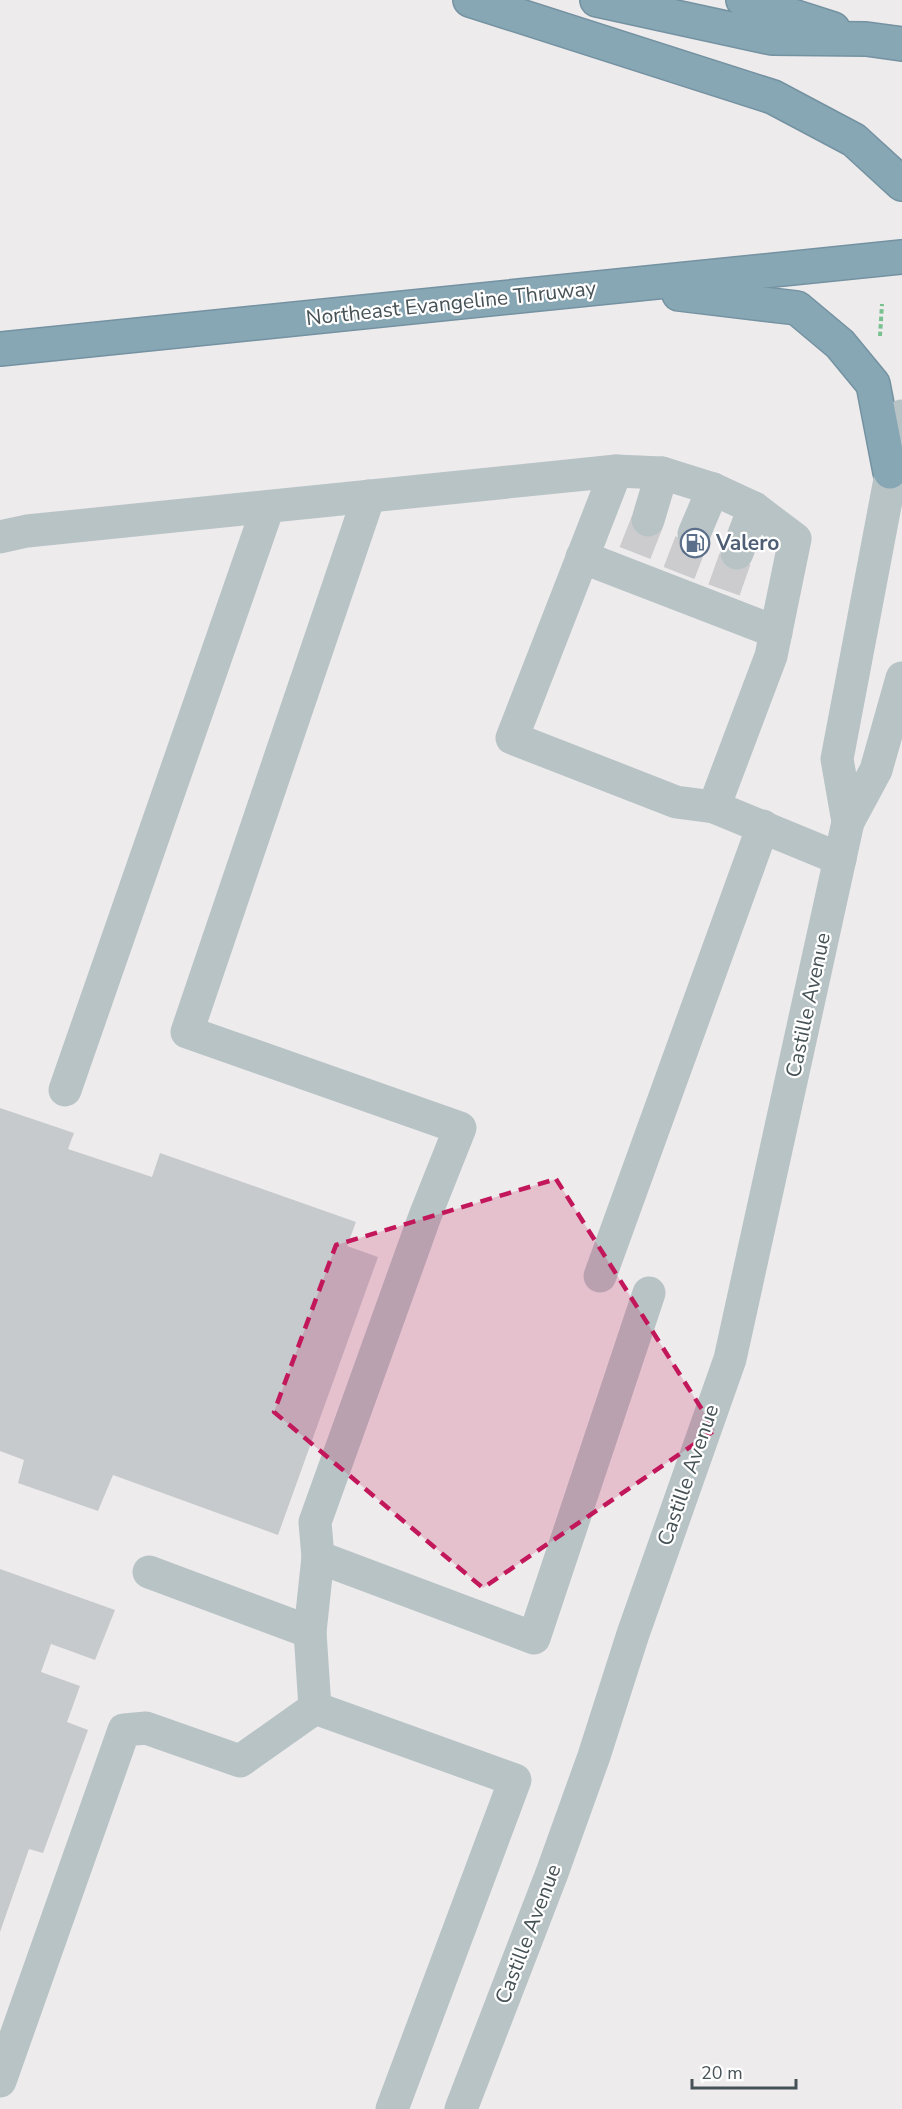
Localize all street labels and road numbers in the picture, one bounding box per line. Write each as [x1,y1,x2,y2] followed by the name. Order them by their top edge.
[305,274,598,332] street label: Northeast Evangeline Thruway
[779,930,837,1080] street label: Castille Avenue
[651,1401,725,1549] street label: Castille Avenue
[489,1860,567,2008] street label: Castille Avenue

